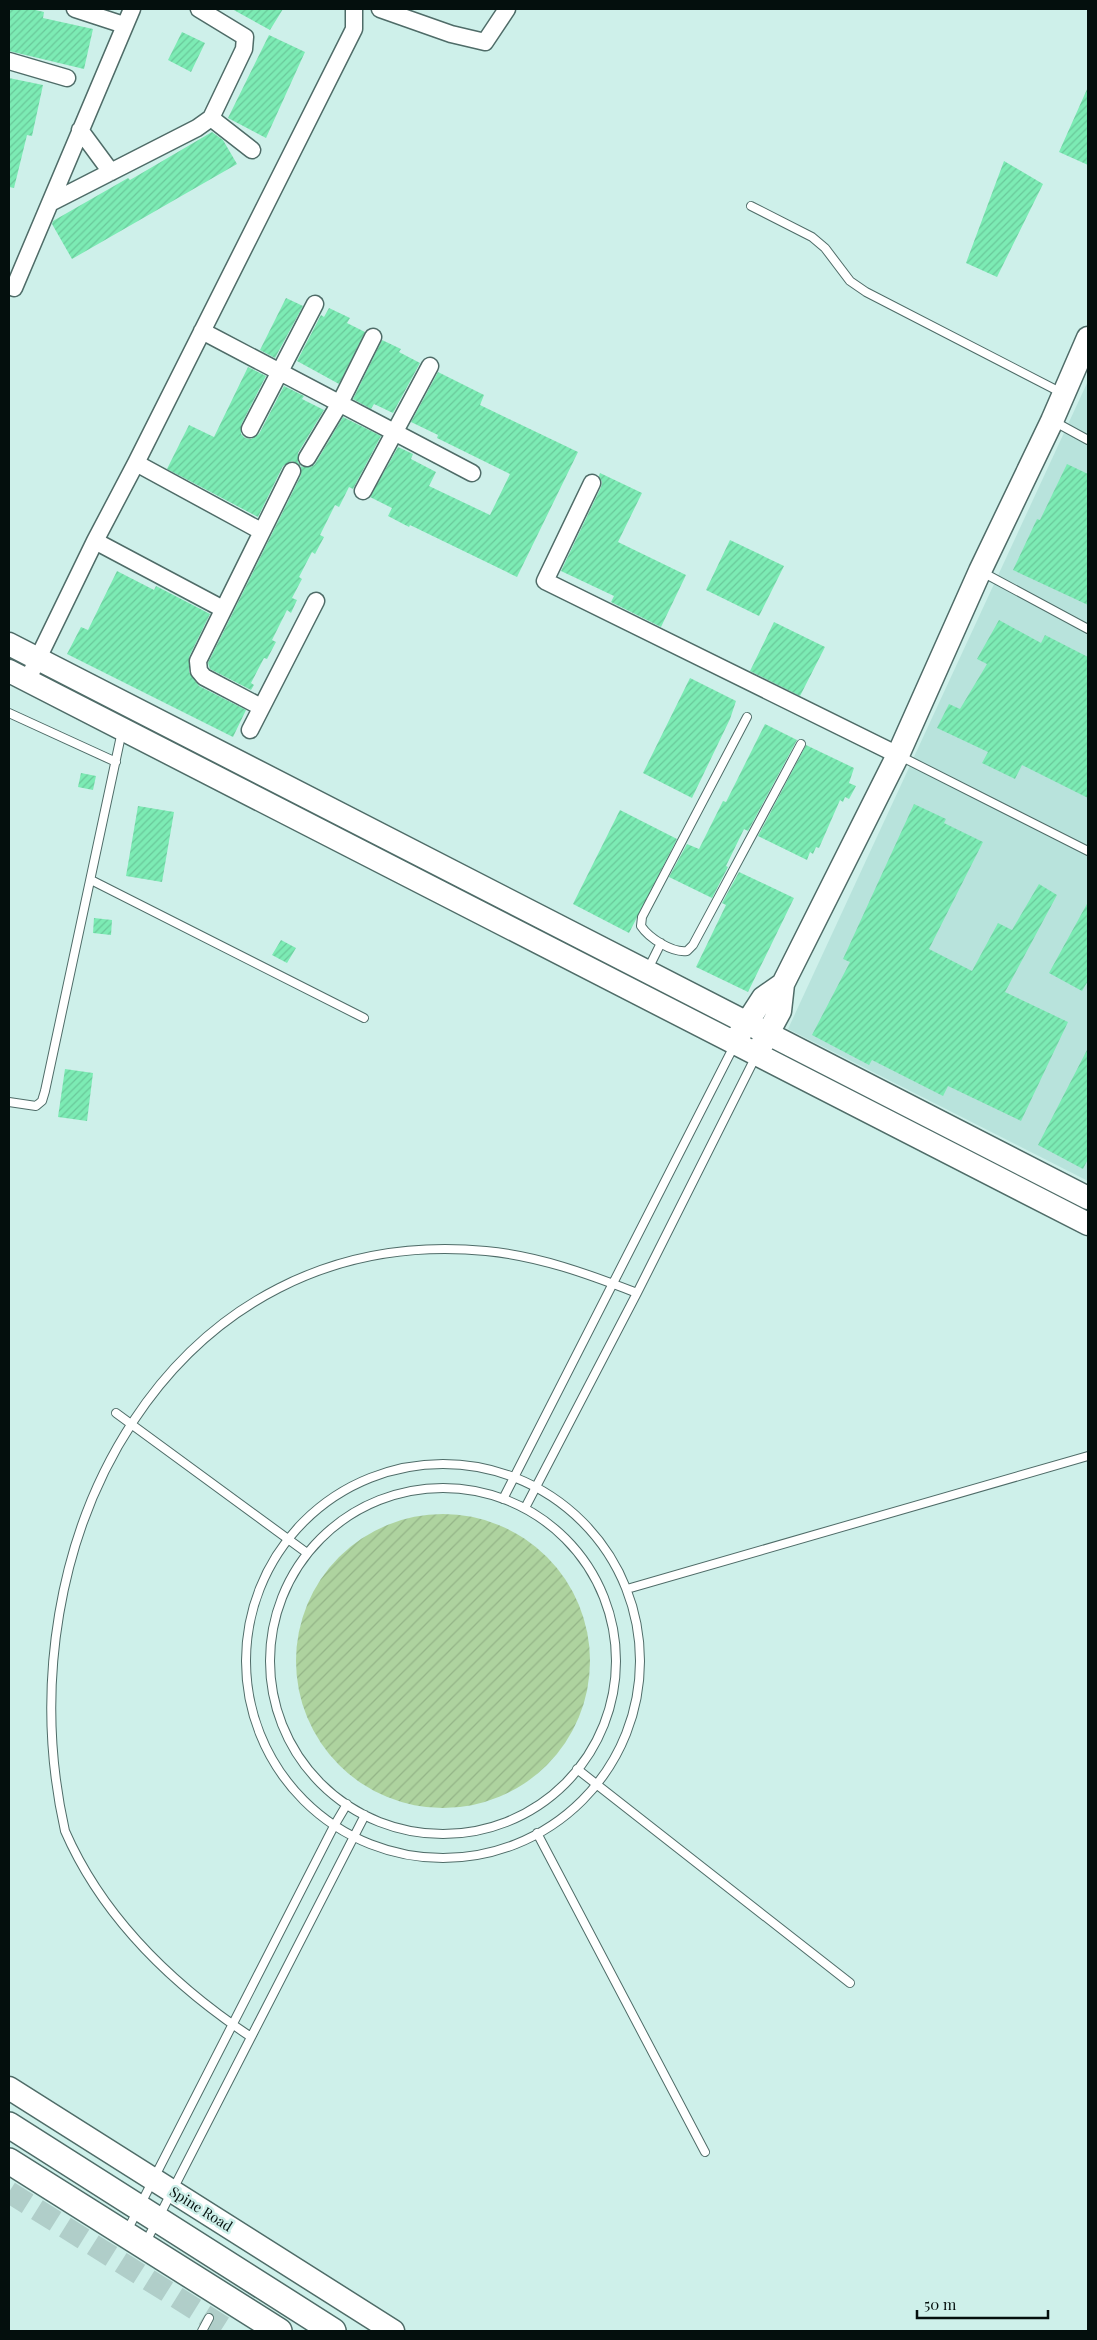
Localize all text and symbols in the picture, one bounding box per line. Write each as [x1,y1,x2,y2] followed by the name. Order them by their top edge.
[166,2182,236,2235] street label: Spine Road
[917,2288,1048,2320] scale bar
[924,2294,957,2314] text: 50 m

